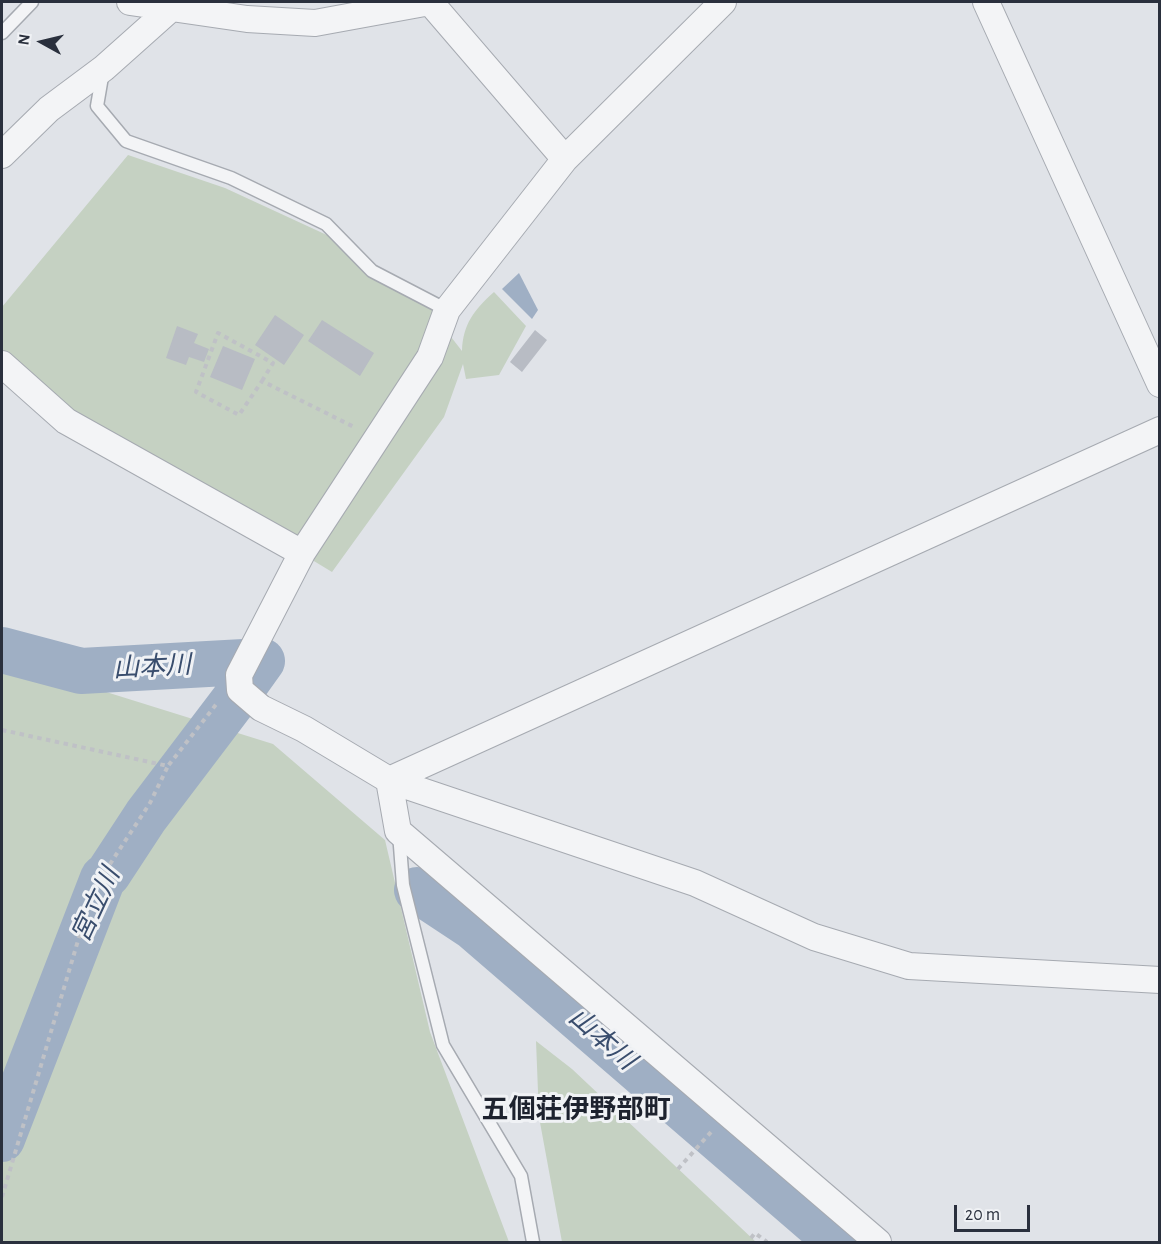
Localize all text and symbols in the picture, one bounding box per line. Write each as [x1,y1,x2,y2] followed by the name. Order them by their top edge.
[12,12,72,72] north arrow
[15,33,33,46] text: N
[112,649,192,685] water label: 山本川
[65,863,127,947] water label: 宮立川
[562,1002,642,1076] water label: 山本川
[482,1094,670,1126] district label: 五個荘伊野部町
[957,1193,1034,1231] scale bar
[965,1206,1000,1224] text: 20 m

